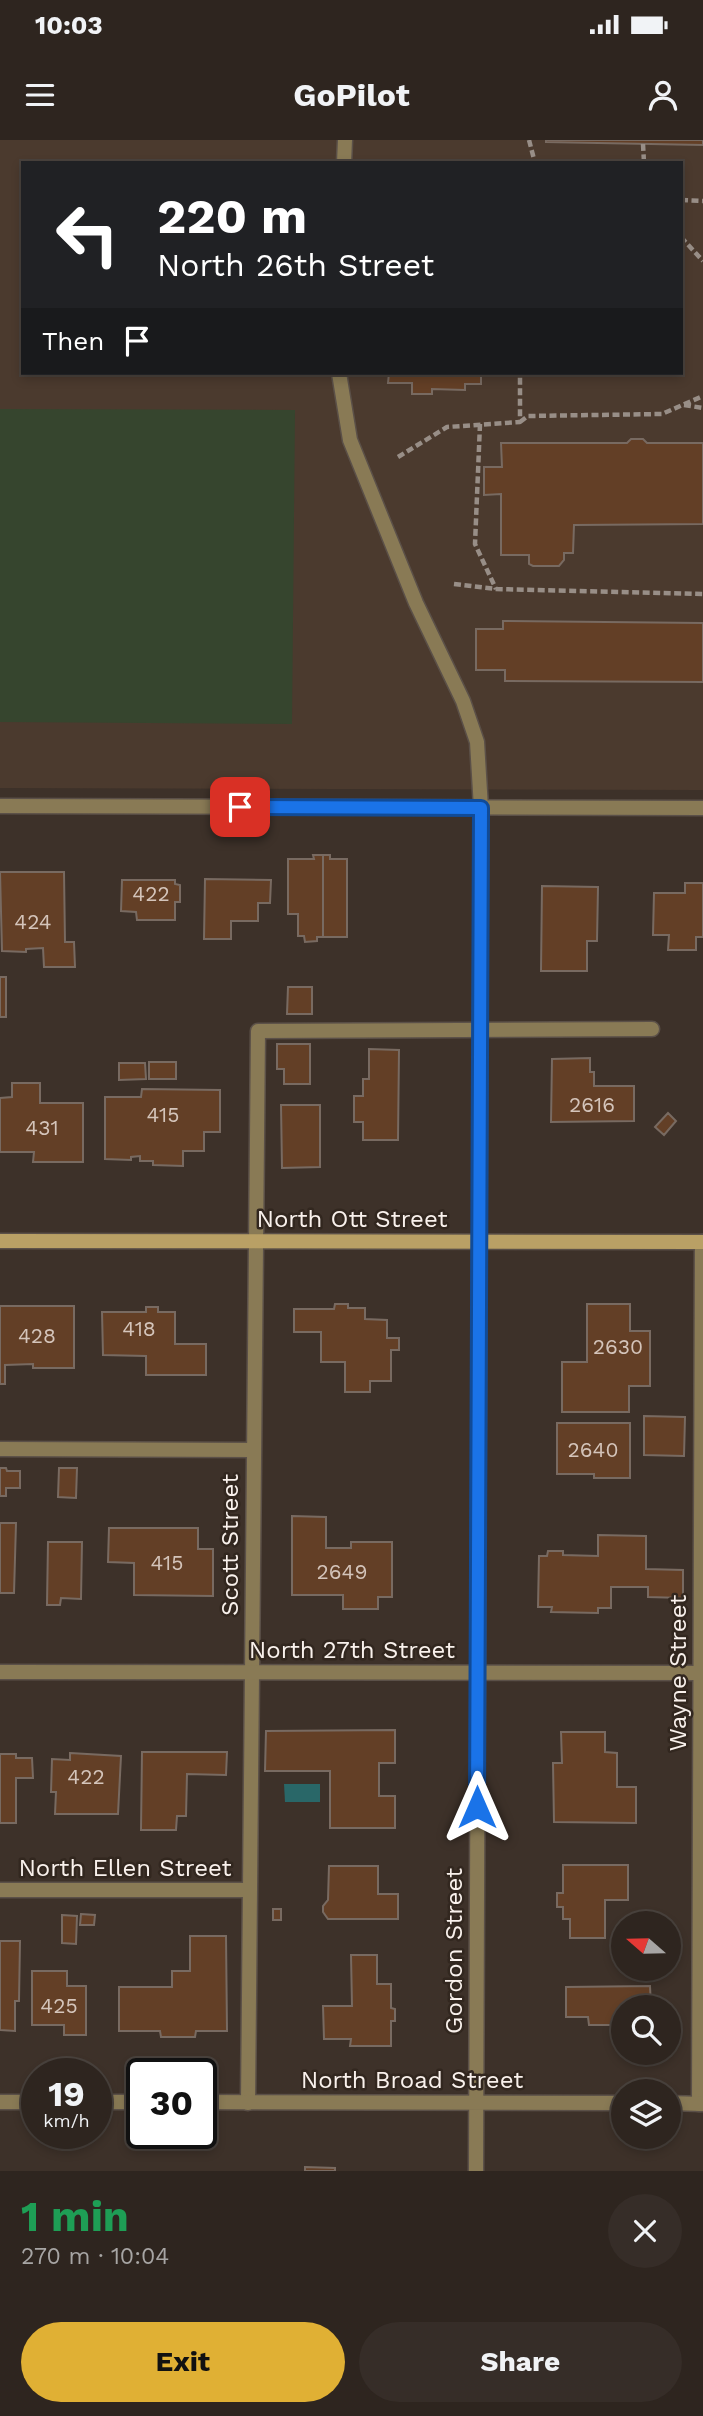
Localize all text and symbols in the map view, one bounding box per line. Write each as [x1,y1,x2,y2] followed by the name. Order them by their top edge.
[35,10,103,40] text: 10:03
[21,76,59,114] icon: menu
[293,76,410,114] text: GoPilot
[644,76,682,114] icon: person
[157,187,307,245] text: 220 m
[42,189,133,280] icon: left
[157,246,434,284] text: North 26th Street
[118,322,156,360] icon: arrive
[42,326,104,356] text: Then
[210,777,270,837] pin
[221,788,259,826] icon: arrive
[132,881,170,906] house number: 422
[14,909,52,934] house number: 424
[569,1092,615,1117] house number: 2616
[147,1102,179,1127] house number: 415
[25,1115,59,1140] house number: 431
[257,1205,447,1233] street label: North Ott Street
[122,1316,156,1341] house number: 418
[18,1323,56,1348] house number: 428
[593,1334,643,1359] house number: 2630
[568,1437,618,1462] house number: 2640
[216,1474,244,1616] street label: Scott Street
[151,1550,183,1575] house number: 415
[317,1559,367,1584] house number: 2649
[664,1595,692,1751] street label: Wayne Street
[249,1636,455,1664] street label: North 27th Street
[67,1764,105,1789] house number: 422
[440,1770,514,1844] position arrow
[18,1854,232,1882] street label: North Ellen Street
[440,1868,468,2034] street label: Gordon Street
[611,1911,681,1981] north arrow
[611,1911,681,2149] map controls
[40,1993,78,2018] house number: 425
[611,1995,681,2065] button: search
[126,2058,217,2149] speed limit sign: 30
[301,2066,523,2094] street label: North Broad Street
[48,2073,85,2115] text: 19
[611,2079,681,2149] button: layers
[43,2110,90,2131] text: km/h
[21,2192,129,2241] text: 1 min
[608,2194,682,2268] button: close
[21,2243,169,2270] text: 270 m · 10:04
[21,2322,345,2402] button: Exit
[359,2322,682,2402] button: Share

